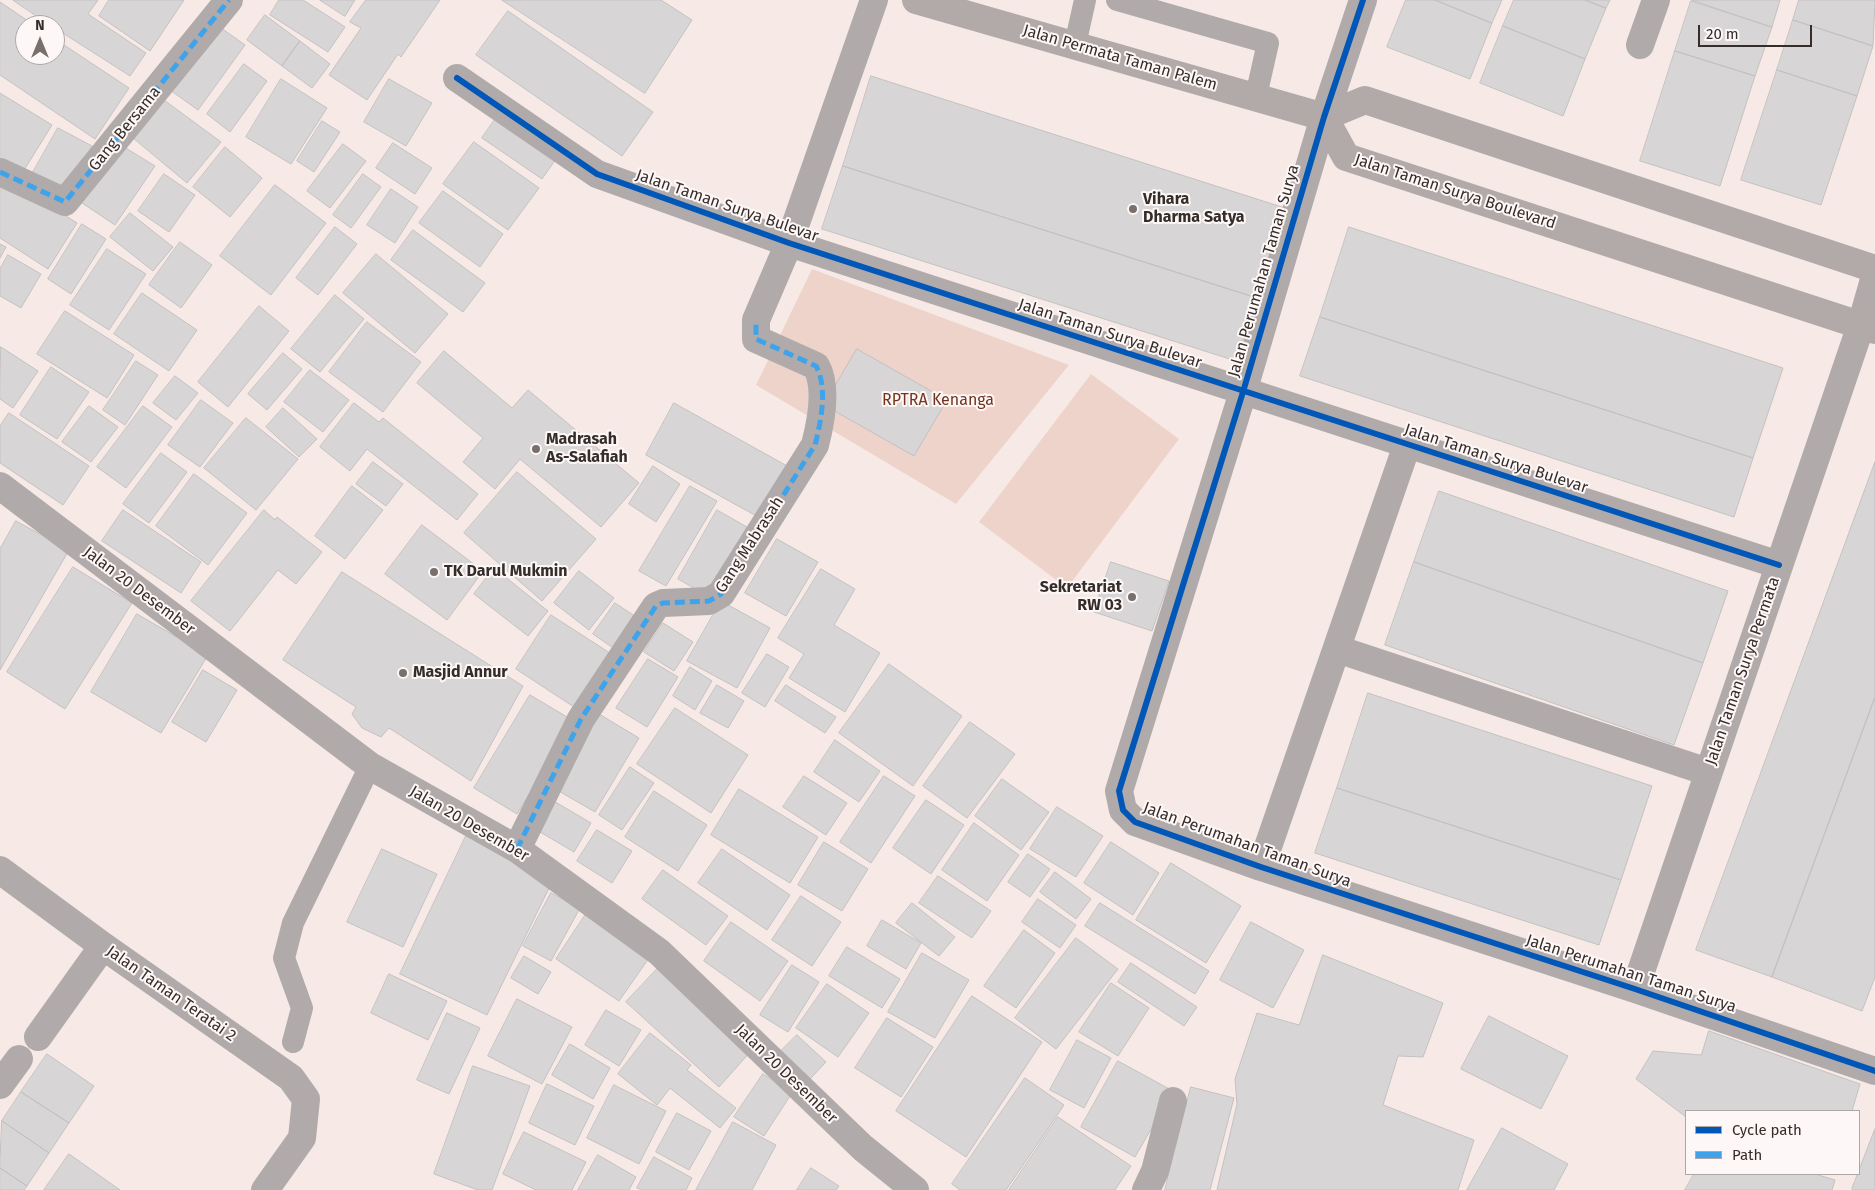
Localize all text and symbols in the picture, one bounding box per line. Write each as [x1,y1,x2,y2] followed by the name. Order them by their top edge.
[15,15,65,65] north arrow
[1700,15,1814,47] scale bar
[35,17,45,34] text: N
[1021,21,1219,95] street label: Jalan Permata Taman Palem
[1706,25,1739,43] text: 20 m
[85,83,165,175] street label: Gang Bersama
[1352,150,1558,234] street label: Jalan Taman Surya Boulevard
[1224,163,1304,379] street label: Jalan Perumahan Taman Surya
[633,166,821,246] street label: Jalan Taman Surya Bulevar
[1143,190,1245,228] place label: Vihara Dharma Satya
[1127,203,1139,215] marker: Vihara Dharma Satya
[1016,295,1204,373] street label: Jalan Taman Surya Bulevar
[882,391,994,411] park label: RPTRA Kenanga
[1402,420,1590,498] street label: Jalan Taman Surya Bulevar
[546,430,628,468] place label: Madrasah As-Salafiah
[530,443,542,455] marker: Madrasah As-Salafiah
[712,493,788,597] street label: Gang Mabrasah
[79,543,199,639] street label: Jalan 20 Desember
[444,562,568,582] place label: TK Darul Mukmin
[428,566,440,578] marker: TK Darul Mukmin
[1702,574,1784,768] street label: Jalan Taman Surya Permata
[1040,578,1122,616] place label: Sekretariat RW 03
[1126,591,1138,603] marker: Sekretariat RW 03
[413,663,508,683] place label: Masjid Annur
[397,667,409,679] marker: Masjid Annur
[406,782,532,866] street label: Jalan 20 Desember
[1140,798,1354,892] street label: Jalan Perumahan Taman Surya
[1523,931,1739,1017] street label: Jalan Perumahan Taman Surya
[102,942,240,1046] street label: Jalan Taman Teratai 2
[731,1020,841,1128] street label: Jalan 20 Desember
[1685,1110,1860,1175] legend
[1732,1121,1802,1139] text: Cycle path
[1732,1146,1762,1164] text: Path

